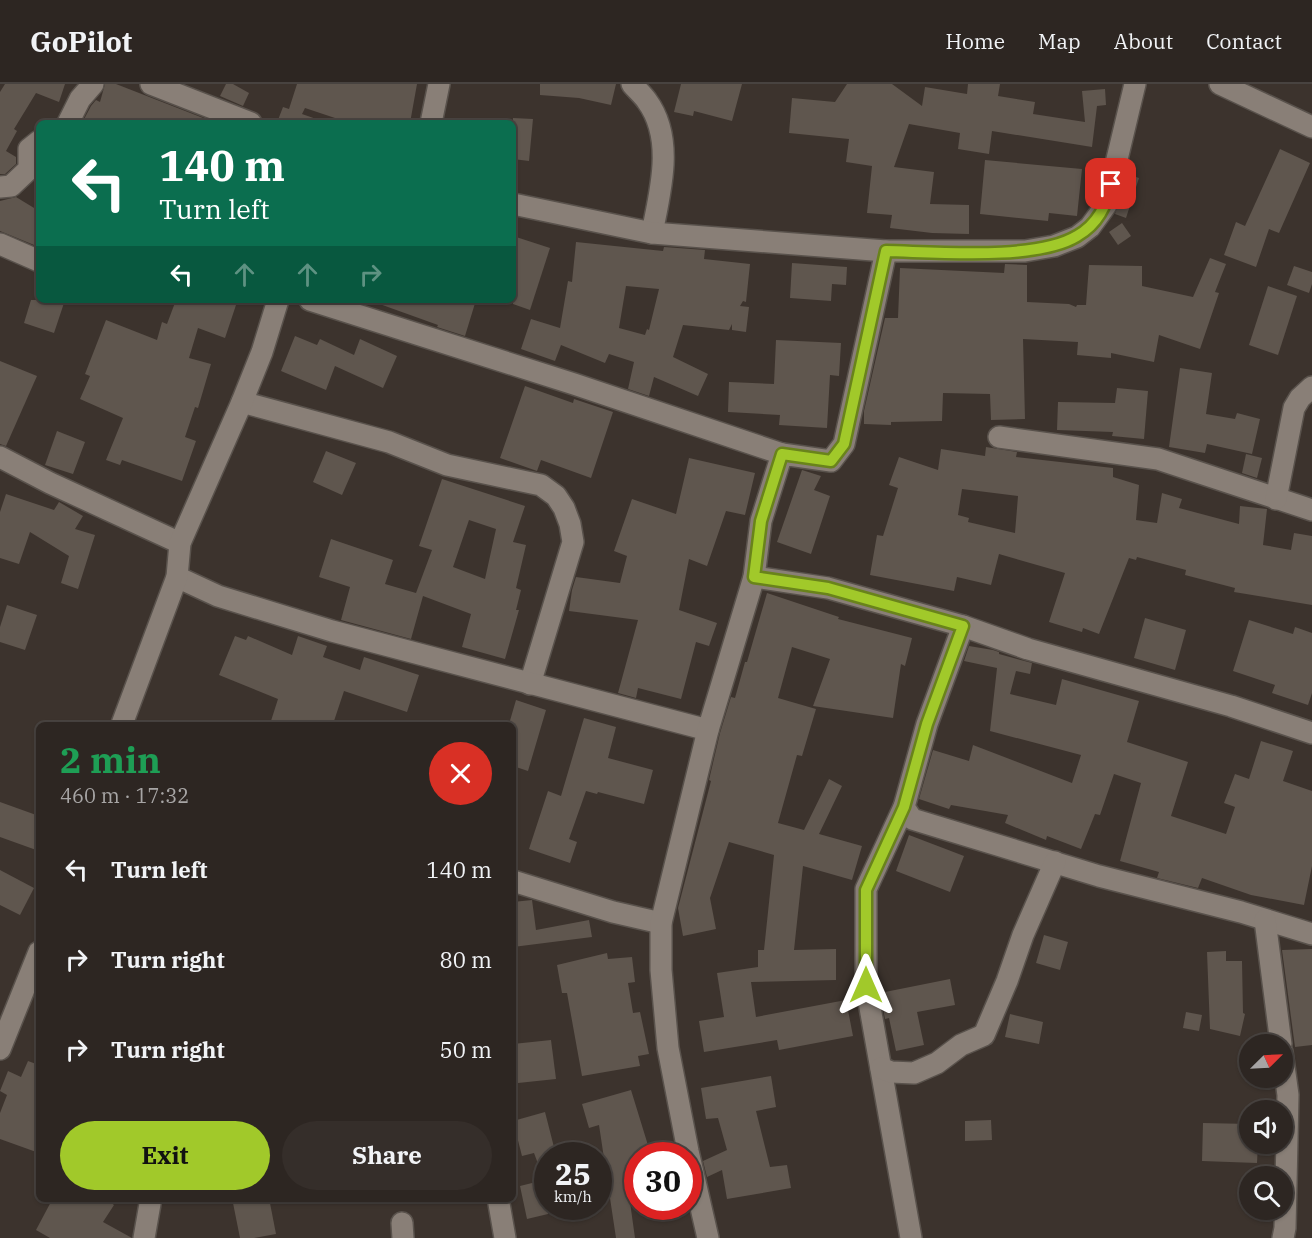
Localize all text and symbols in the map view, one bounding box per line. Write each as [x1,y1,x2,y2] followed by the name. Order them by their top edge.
[30,23,132,60] text: GoPilot
[945,27,1005,55] text: Home
[1038,27,1081,55] text: Map
[1114,27,1173,55] text: About
[1206,27,1282,55] text: Contact
[159,138,285,193] text: 140 m
[60,144,138,222] icon: left
[1085,158,1136,209] pin
[1094,167,1127,200] icon: arrive
[159,191,270,226] text: Turn left
[165,258,198,291] icon: left
[228,258,261,291] icon: ahead
[291,258,324,291] icon: ahead
[354,258,387,291] icon: right
[60,736,161,783] text: 2 min
[429,742,492,805] button: close
[60,782,189,809] text: 460 m · 17:32
[60,853,93,886] icon: left
[111,855,207,884] text: Turn left
[426,855,492,884] text: 140 m
[60,943,93,976] icon: right
[111,945,225,974] text: Turn right
[440,945,492,974] text: 80 m
[834,953,898,1017] position arrow
[60,1033,93,1066] icon: right
[1239,1034,1293,1088] north arrow
[1239,1034,1293,1220] map controls
[111,1035,225,1064] text: Turn right
[440,1035,492,1064] text: 50 m
[1239,1100,1293,1154] button: sound
[60,1121,270,1190] button: Exit
[282,1121,492,1190] button: Share
[624,1142,702,1220] speed limit sign: 30
[555,1154,591,1193] text: 25
[1239,1166,1293,1220] button: search
[554,1187,592,1206] text: km/h

